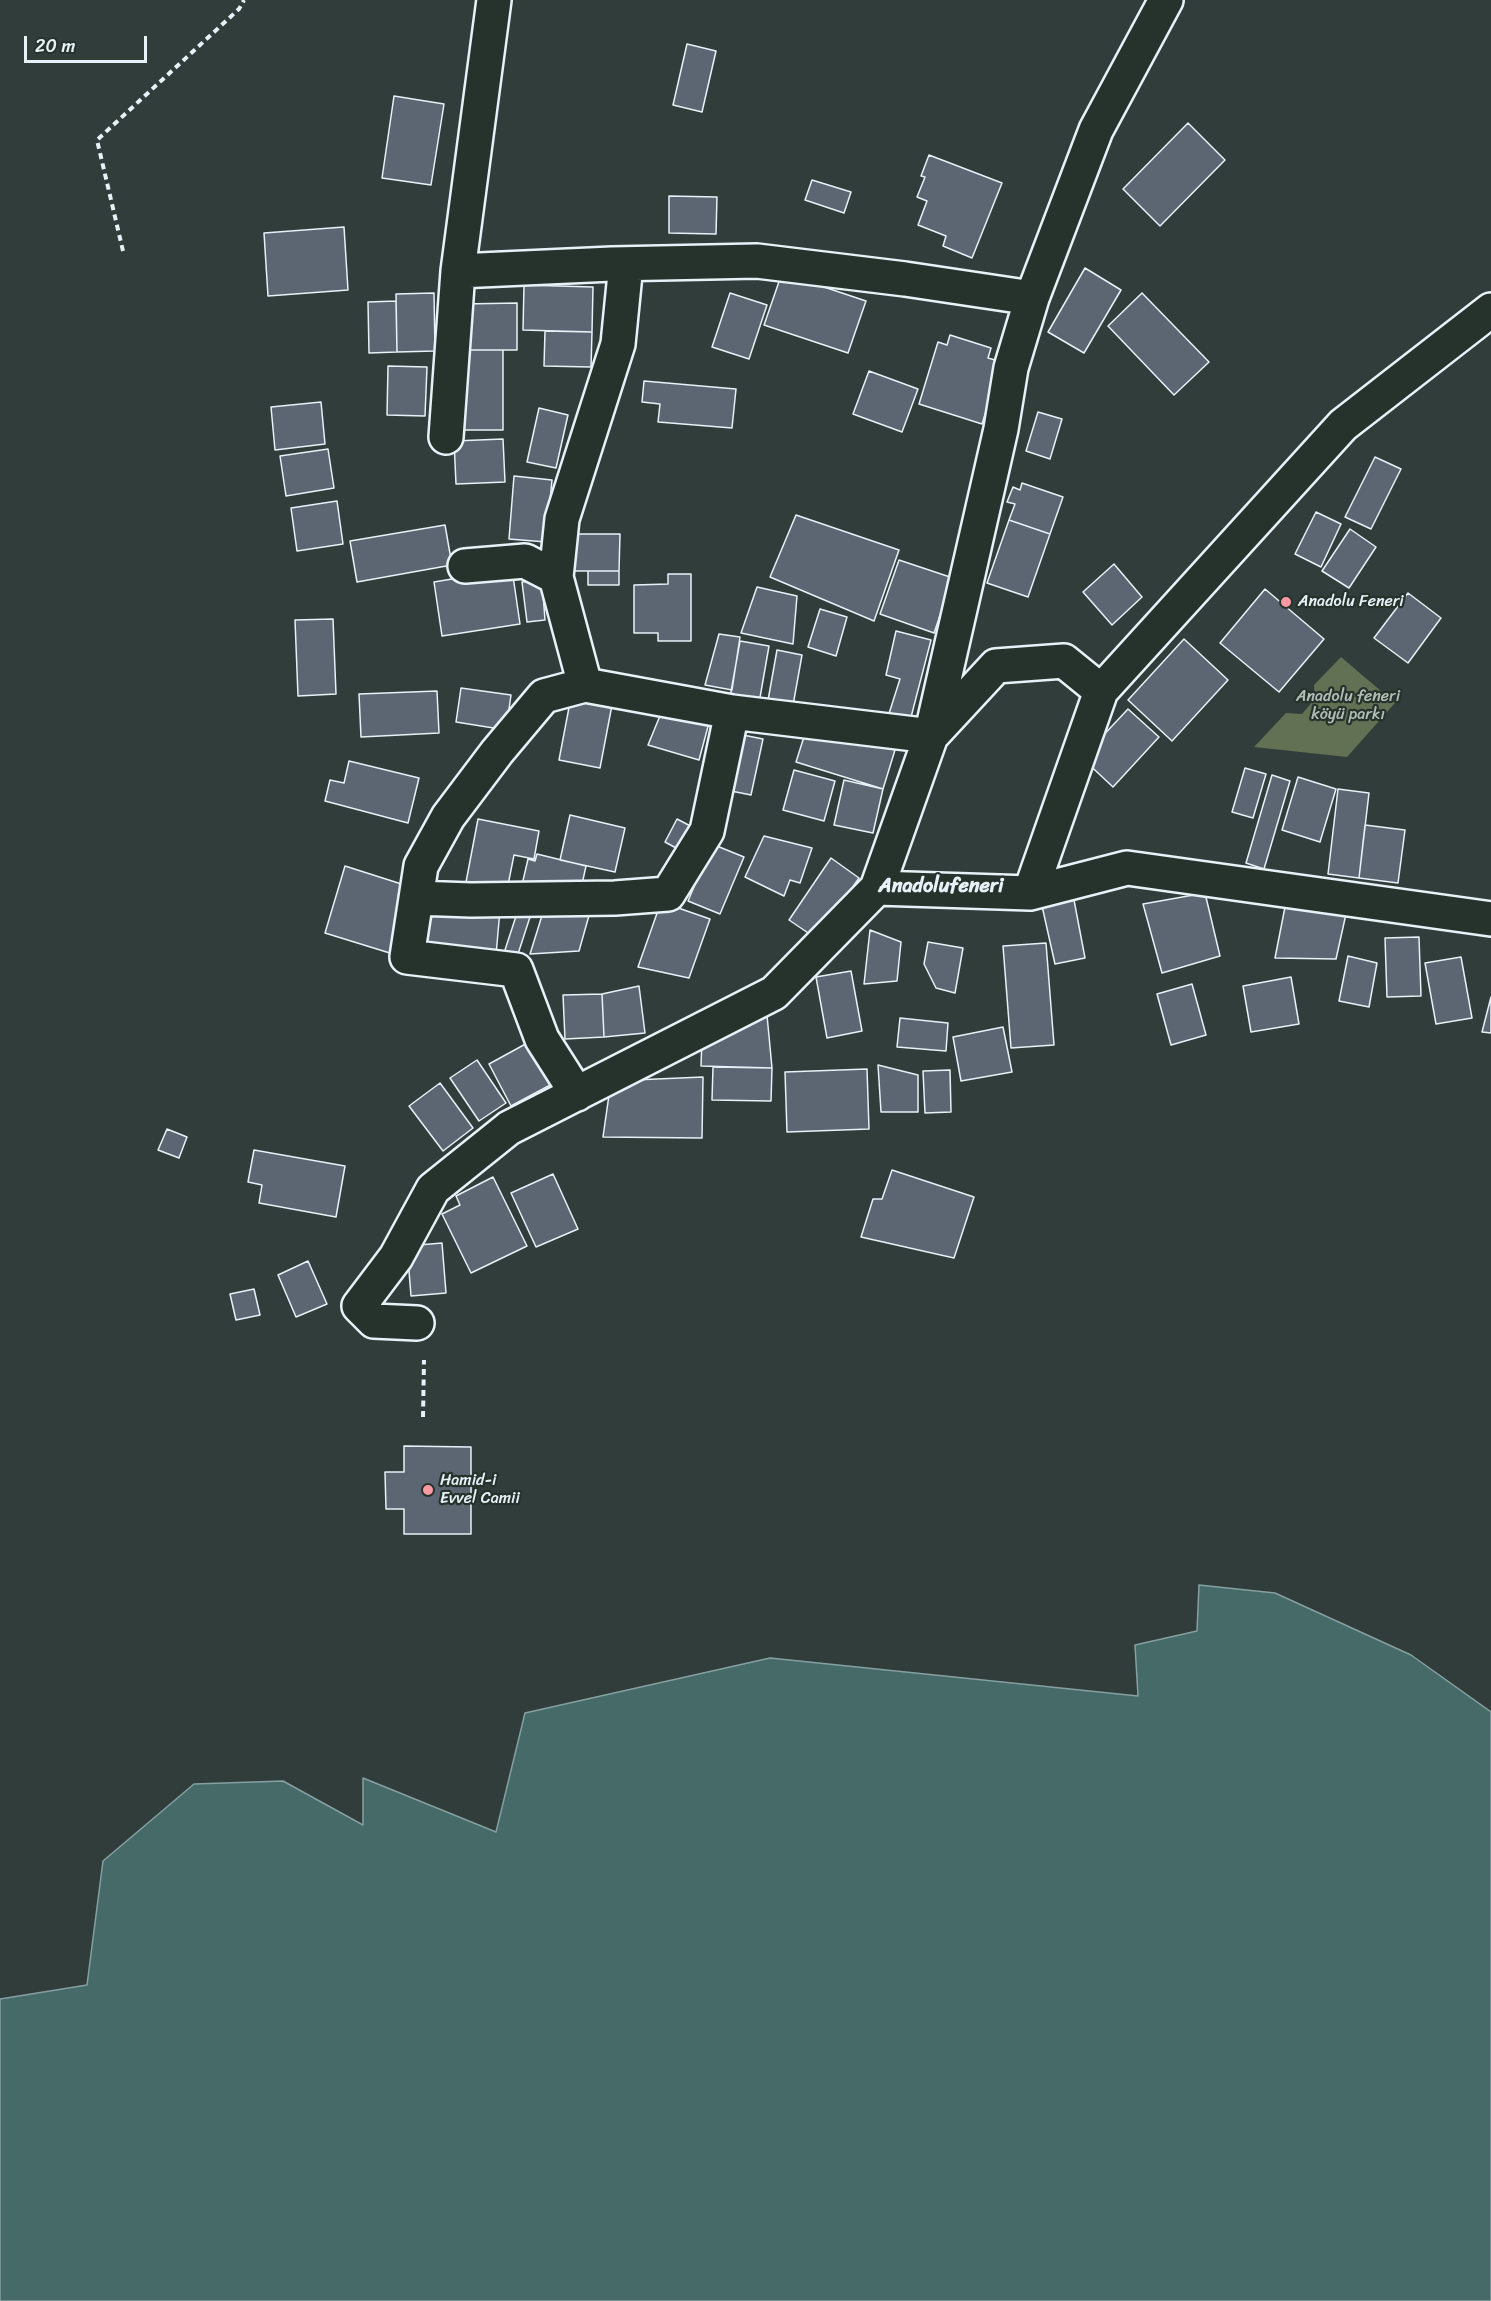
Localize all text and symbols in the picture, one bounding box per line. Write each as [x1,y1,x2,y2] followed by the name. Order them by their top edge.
[27,24,150,62] scale bar
[35,30,75,62] text: 20 m
[1298,592,1404,612] place label: Anadolu Feneri
[1279,595,1293,609] marker: Anadolu Feneri
[1296,687,1400,725] park label: Anadolu feneri köyü parkı
[879,875,1003,899] district label: Anadolufeneri
[440,1471,520,1509] place label: Hamid-i Evvel Camii
[421,1483,435,1497] marker: Hamid-i Evvel Camii

